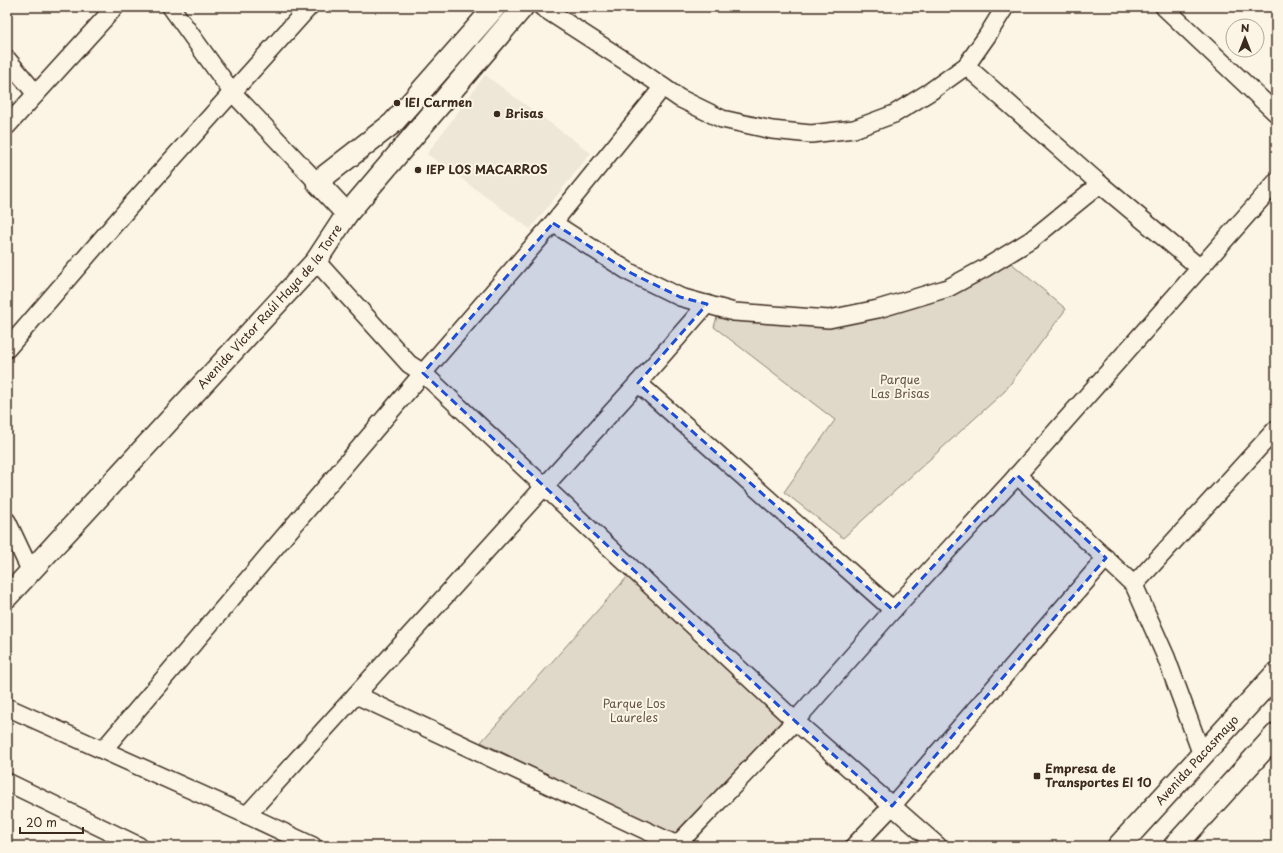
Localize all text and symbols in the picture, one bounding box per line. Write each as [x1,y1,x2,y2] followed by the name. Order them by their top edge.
[1225,18,1265,58] north arrow
[1241,19,1250,36] text: N
[405,93,472,111] place label: IEI Carmen
[392,98,402,108] marker: IEI Carmen
[505,104,543,122] place label: Brisas
[492,109,502,119] marker: Brisas
[426,160,548,178] place label: IEP LOS MACARROS
[413,165,423,175] marker: IEP LOS MACARROS
[193,220,346,392] street label: Avenida Víctor Raúl Haya de la Torre
[871,370,930,402] park label: Parque Las Brisas
[603,694,666,726] park label: Parque Los Laureles
[1151,711,1242,809] street label: Avenida Pacasmayo
[1045,759,1152,791] place label: Empresa de Transportes El 10
[1032,771,1042,781] marker: Empresa de Transportes El 10
[20,809,83,835] scale bar
[26,813,57,831] text: 20 m

